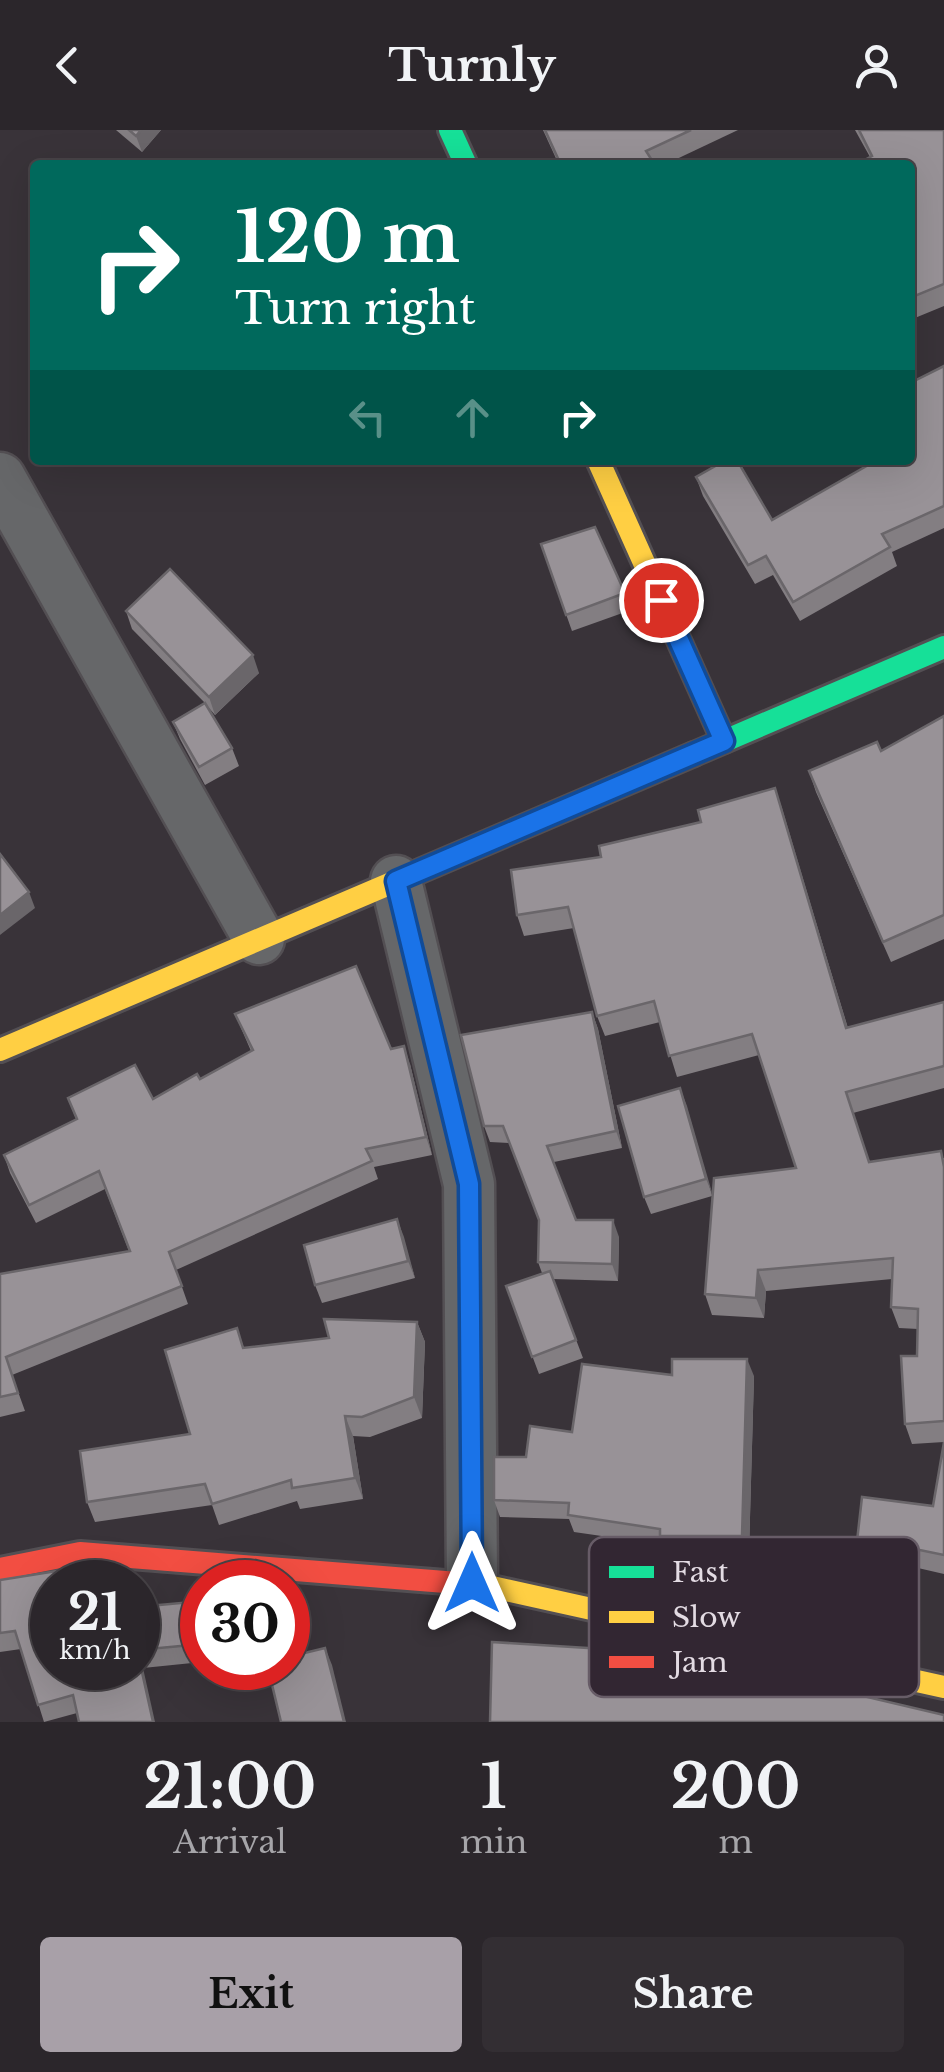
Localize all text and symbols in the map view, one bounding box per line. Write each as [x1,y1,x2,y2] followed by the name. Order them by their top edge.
[388,37,556,93] text: Turnly
[40,38,95,93] icon: back
[849,38,904,93] icon: person
[235,194,460,281] text: 120 m
[70,200,200,330] icon: right
[235,280,476,336] text: Turn right
[340,390,395,445] icon: left
[445,390,500,445] icon: ahead
[550,390,605,445] icon: right
[619,558,704,643] pin
[634,573,689,628] icon: arrive
[420,1531,524,1635] position arrow
[589,1537,919,1697] legend
[672,1555,729,1590] text: Fast
[180,1560,310,1690] speed limit sign: 30
[68,1581,122,1644] text: 21
[672,1600,741,1635] text: Slow
[60,1635,130,1666] text: km/h
[668,1645,728,1680] text: Jam
[144,1750,316,1824] text: 21:00
[481,1750,507,1824] text: 1
[671,1750,800,1824] text: 200
[173,1822,287,1862] text: Arrival
[460,1822,527,1862] text: min
[718,1822,753,1862] text: m
[40,1937,462,2052] button: Exit
[482,1937,904,2052] button: Share

